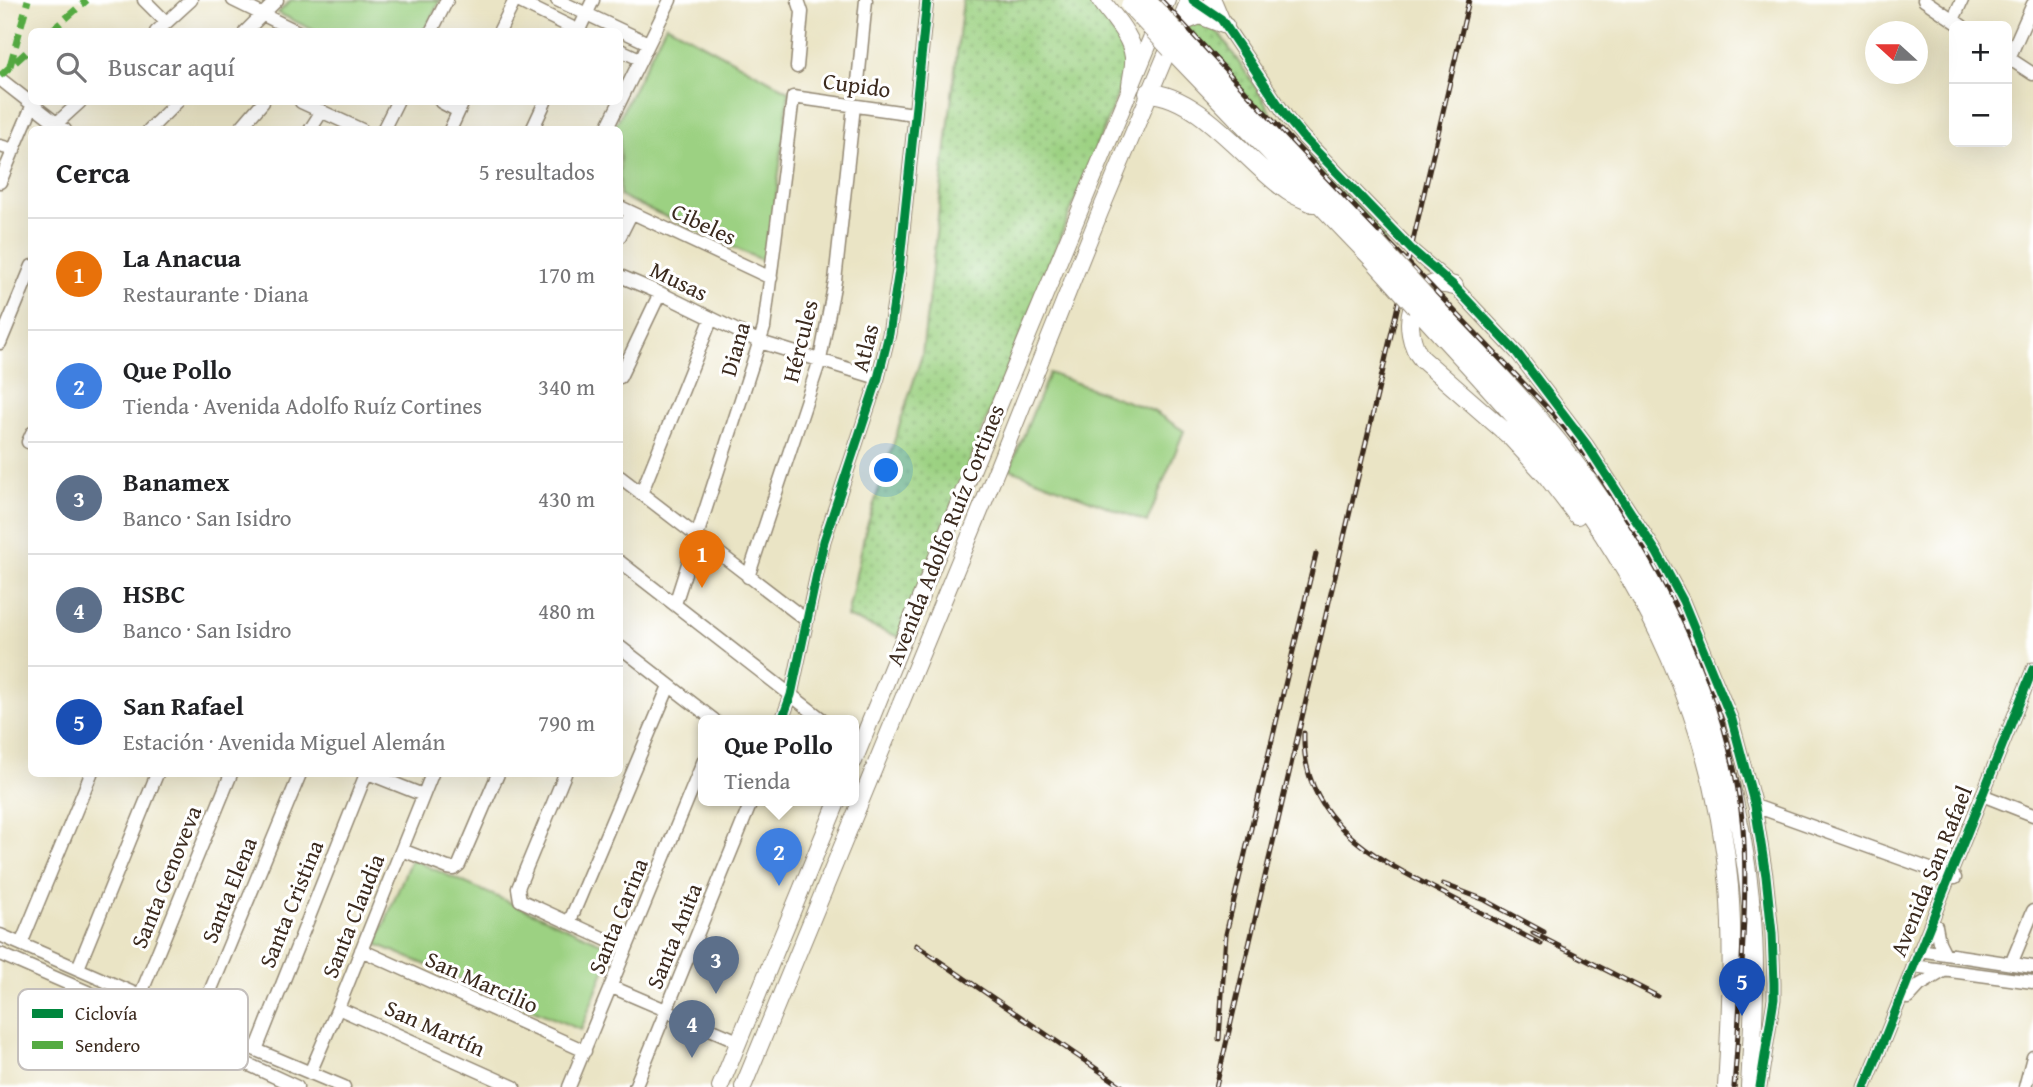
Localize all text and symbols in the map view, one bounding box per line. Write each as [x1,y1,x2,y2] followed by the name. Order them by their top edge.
[1865,21,1928,84] north arrow
[1949,21,2012,147] map controls
[1949,21,2012,84] button: +
[28,28,623,105] search box
[108,47,235,86] text: Buscar aquí
[52,48,90,86] icon: search
[821,63,893,106] street label: Cupido
[1949,84,2012,147] button: −
[56,150,130,194] text: Cerca
[479,155,595,188] text: 5 resultados
[666,194,742,253] street label: Cibeles
[123,238,241,277] text: La Anacua
[645,252,714,309] street label: Musas
[73,258,85,291] text: 1
[538,258,595,291] text: 170 m
[123,277,309,310] text: Restaurante · Diana
[773,296,826,386] street label: Hércules
[711,318,758,380] street label: Diana
[843,320,886,375] street label: Atlas
[123,350,232,389] text: Que Pollo
[73,370,85,403] text: 2
[538,370,595,403] text: 340 m
[123,389,482,422] text: Tienda · Avenida Adolfo Ruíz Cortines
[877,399,1012,670] street label: Avenida Adolfo Ruíz Cortines
[869,453,903,487] your location
[123,462,229,501] text: Banamex
[73,482,85,515] text: 3
[538,482,595,515] text: 430 m
[123,501,292,534] text: Banco · San Isidro
[679,530,725,588] pin: 1
[123,574,185,613] text: HSBC
[73,594,85,627] text: 4
[538,594,595,627] text: 480 m
[123,613,292,646] text: Banco · San Isidro
[123,686,244,725] text: San Rafael
[73,706,85,739] text: 5
[538,706,595,739] text: 790 m
[698,715,859,806] popup
[123,725,445,758] text: Estación · Avenida Miguel Alemán
[724,725,833,764] text: Que Pollo
[724,764,790,797] text: Tienda
[1881,780,1980,961] street label: Avenida San Rafael
[122,800,209,953] street label: Santa Genoveva
[756,828,802,886] pin: 2
[192,832,265,948] street label: Santa Elena
[250,835,331,973] street label: Santa Cristina
[313,849,392,983] street label: Santa Claudia
[579,853,656,979] street label: Santa Carina
[637,878,710,994] street label: Santa Anita
[693,936,739,994] pin: 3
[421,942,544,1021] street label: San Marcilio
[1719,958,1765,1016] pin: 5
[18,989,248,1070] legend
[380,991,491,1064] street label: San Martín
[75,999,137,1027] text: Ciclovía
[669,1000,715,1058] pin: 4
[75,1031,140,1059] text: Sendero

